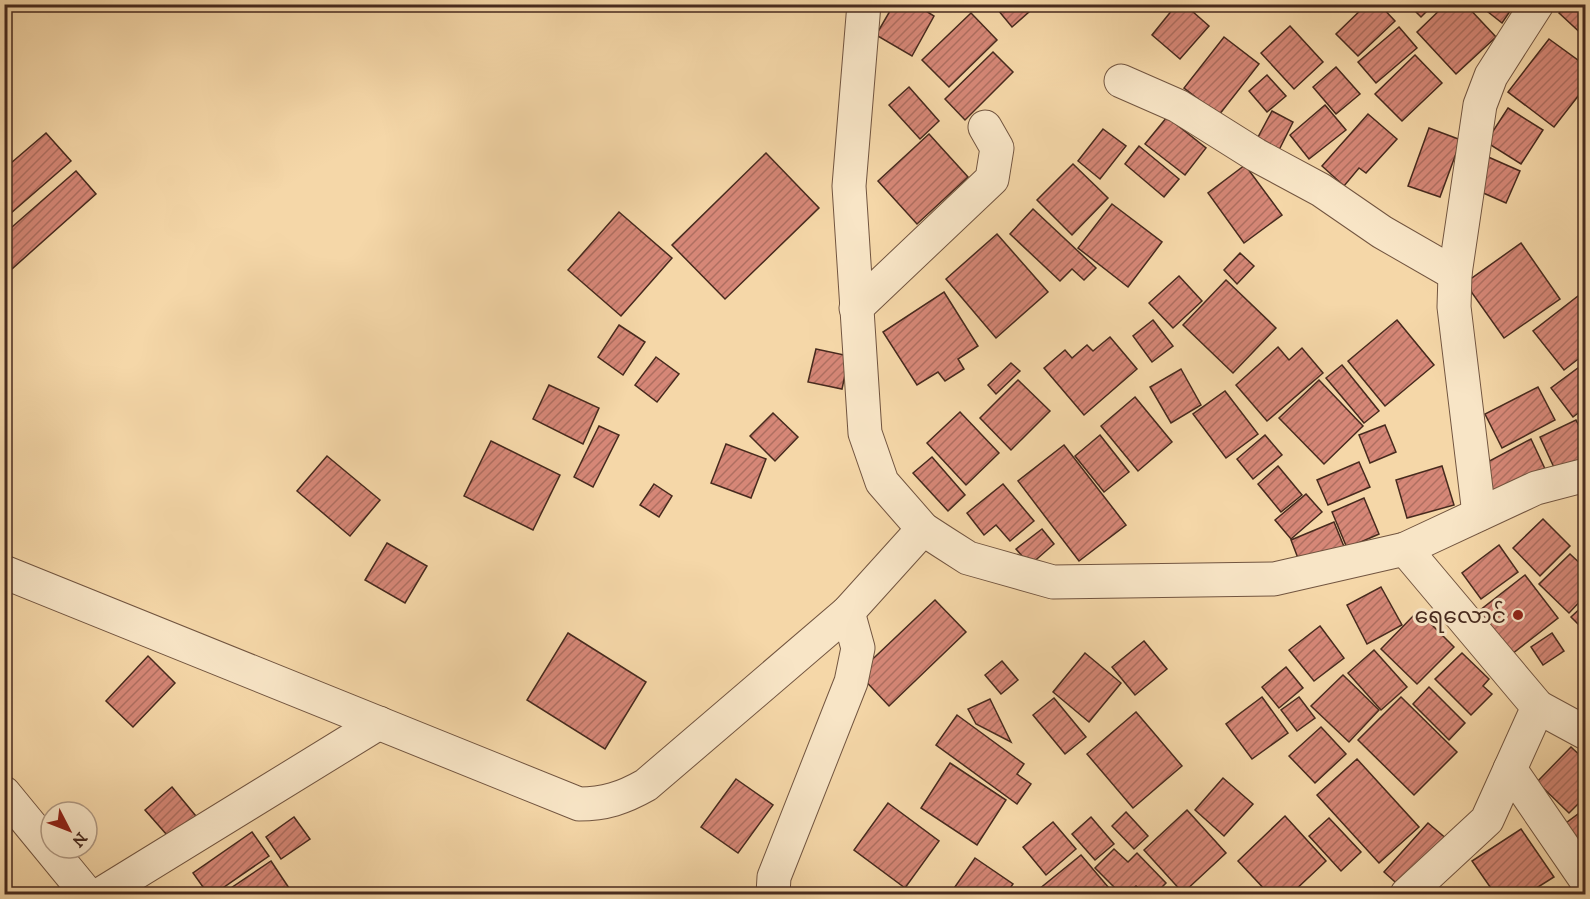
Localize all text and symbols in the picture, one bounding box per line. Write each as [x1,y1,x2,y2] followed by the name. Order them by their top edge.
[1415,600,1506,633] place label: ရေလောင်
[1511,608,1525,622] marker: ရေလောင်
[39,800,99,860] north arrow
[68,828,91,851] text: N

